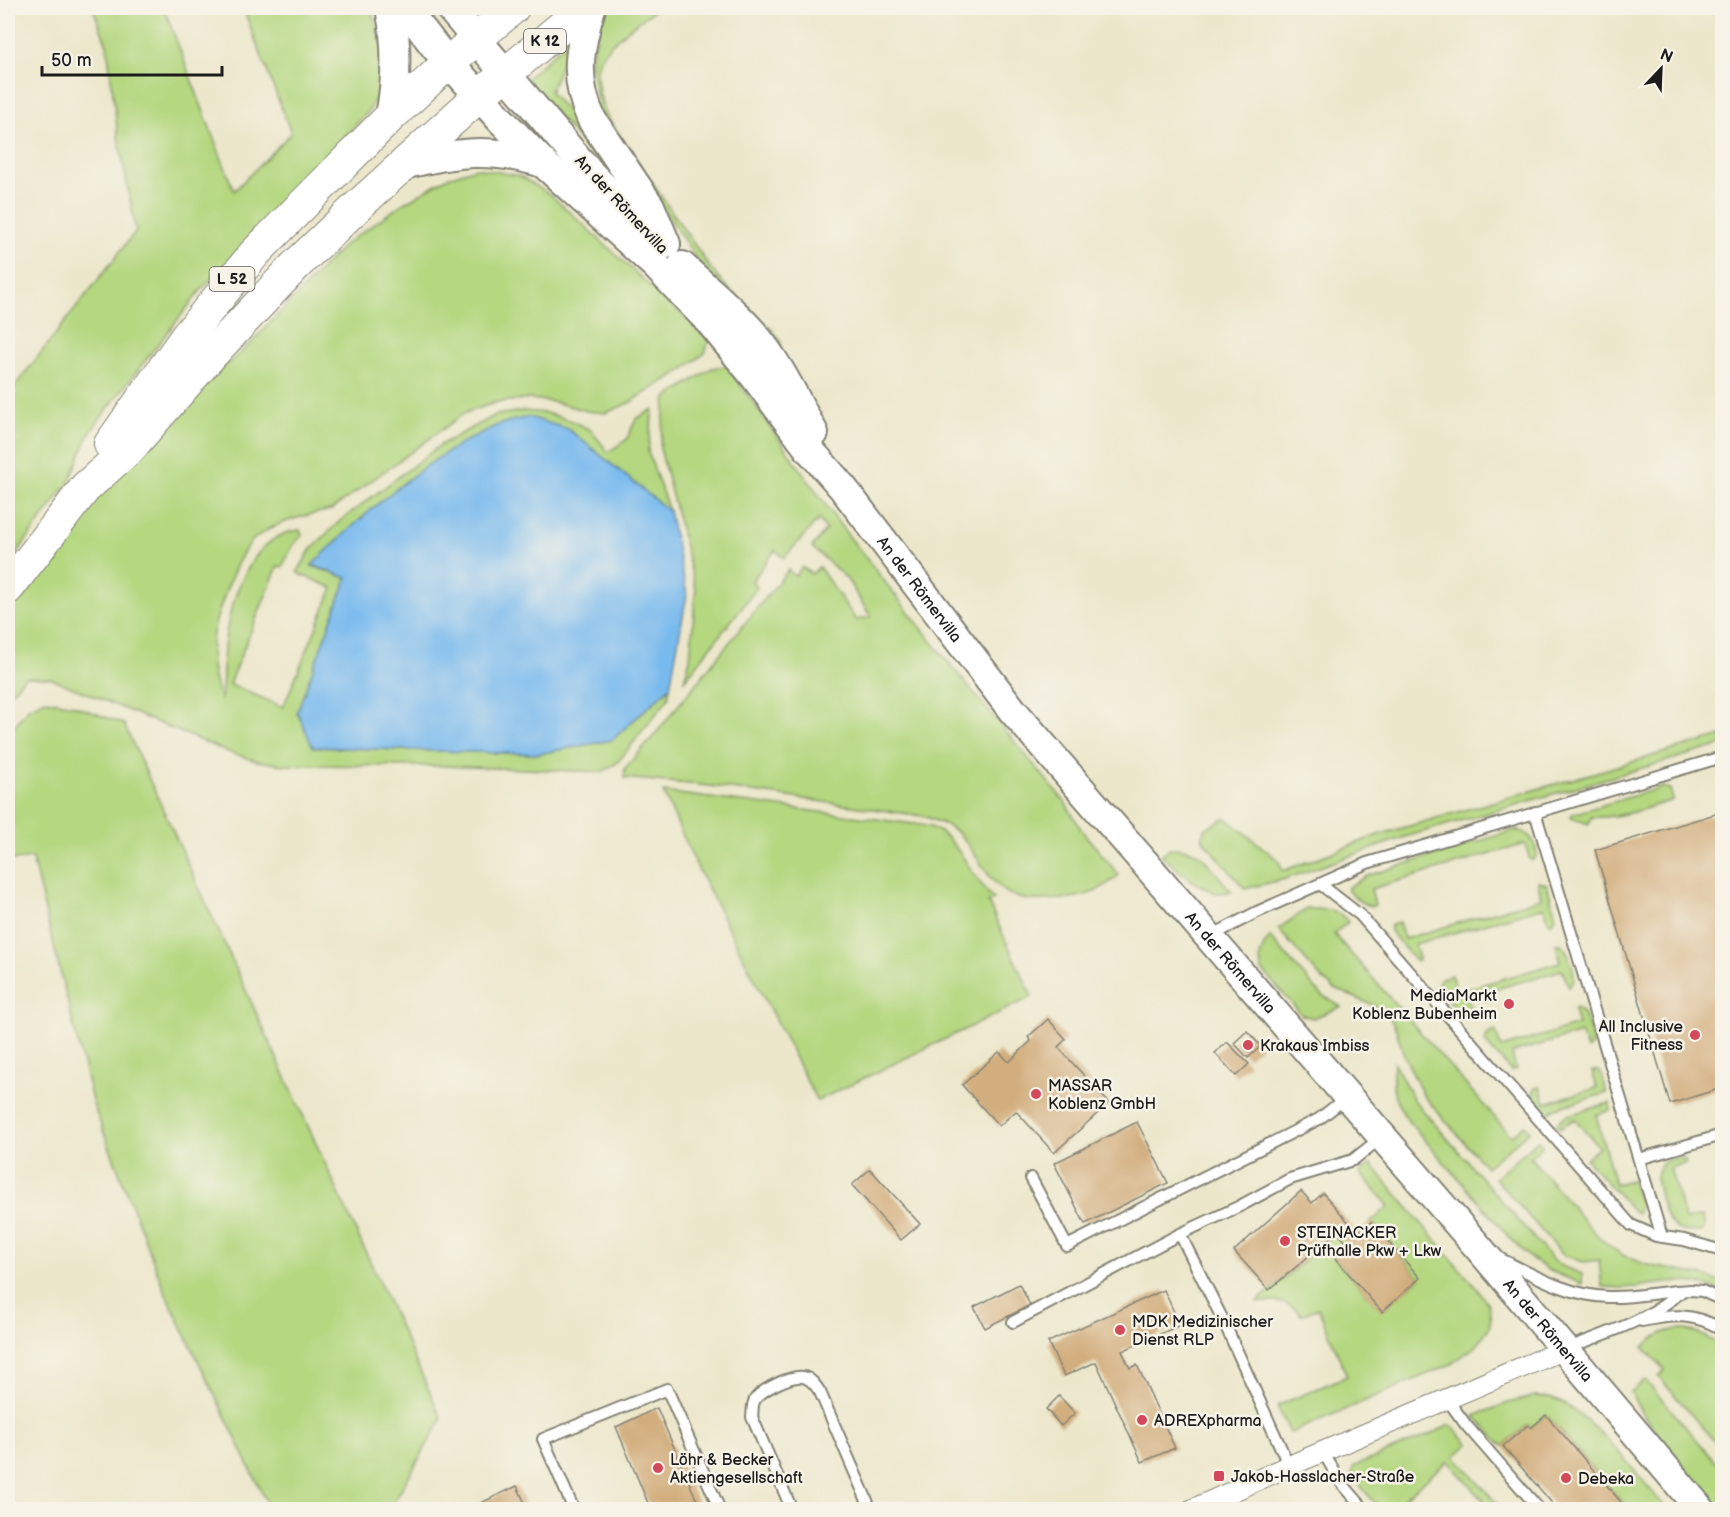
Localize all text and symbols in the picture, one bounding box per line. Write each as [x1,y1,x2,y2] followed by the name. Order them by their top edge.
[524,29,566,53] road number: K 12
[42,39,222,77] scale bar
[1631,39,1691,99] north arrow
[1657,45,1676,68] text: N
[51,50,92,71] text: 50 m
[570,152,672,258] street label: An der Römervilla
[210,267,254,291] road number: L 52
[872,533,965,647] street label: An der Römervilla
[1180,908,1279,1018] street label: An der Römervilla
[1352,987,1497,1024] place label: MediaMarkt Koblenz Bubenheim
[1502,997,1516,1011] marker: MediaMarkt Koblenz Bubenheim
[1599,1018,1684,1055] place label: All Inclusive Fitness
[1688,1028,1702,1042] marker: All Inclusive Fitness
[1260,1037,1370,1056] place label: Krakaus Imbiss
[1241,1038,1255,1052] marker: Krakaus Imbiss
[1048,1077,1156,1114] place label: MASSAR Koblenz GmbH
[1029,1087,1043,1101] marker: MASSAR Koblenz GmbH
[1297,1224,1441,1261] place label: STEINACKER Prüfhalle Pkw + Lkw
[1278,1234,1292,1248] marker: STEINACKER Prüfhalle Pkw + Lkw
[1498,1276,1596,1386] street label: An der Römervilla
[1132,1313,1273,1350] place label: MDK Medizinischer Dienst RLP
[1113,1323,1127,1337] marker: MDK Medizinischer Dienst RLP
[1154,1412,1262,1431] place label: ADREXpharma
[1135,1413,1149,1427] marker: ADREXpharma
[670,1451,803,1488] place label: Löhr & Becker Aktiengesellschaft
[651,1461,665,1475] marker: Löhr & Becker Aktiengesellschaft
[1231,1468,1415,1487] place label: Jakob-Hasslacher-Straße
[1212,1469,1226,1483] marker: Jakob-Hasslacher-Straße
[1578,1470,1634,1489] place label: Debeka
[1559,1471,1573,1485] marker: Debeka

